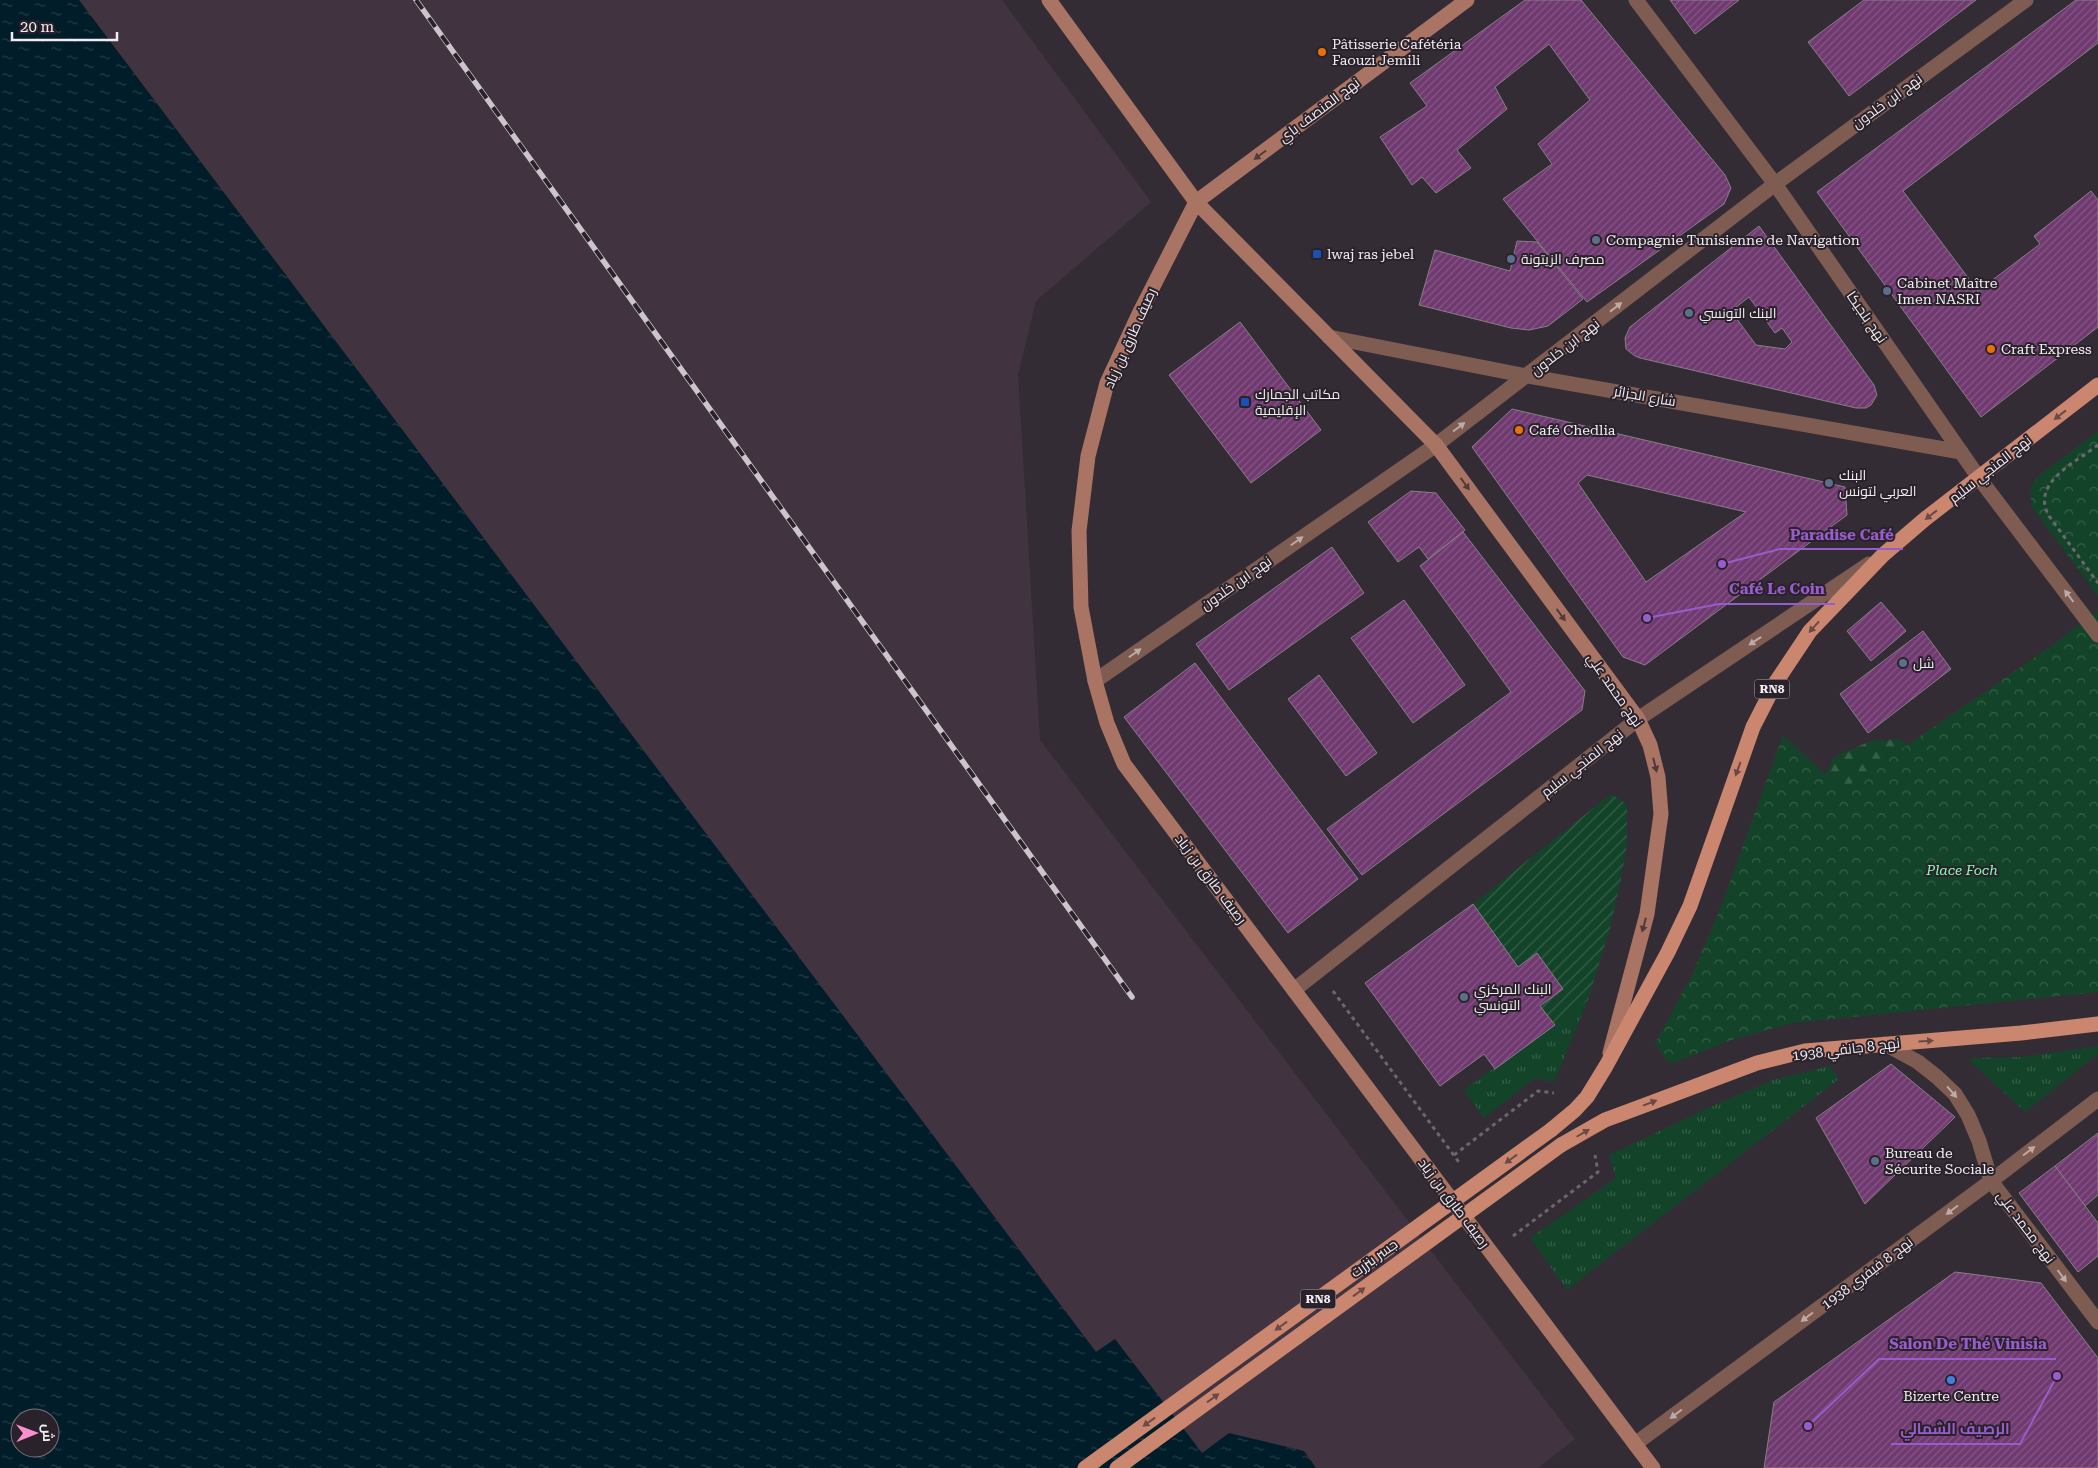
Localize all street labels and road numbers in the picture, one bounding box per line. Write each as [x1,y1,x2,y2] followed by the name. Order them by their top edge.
[1849,70,1926,133] street label: نهج ابن خلدون
[1275,74,1365,149] street label: نهج المنصف باي
[1101,285,1160,391] street label: رصيف طارق بن زياد
[1843,288,1891,346] street label: نهج بلجيكا
[1528,315,1603,380] street label: نهج ابن خلدون
[1612,383,1677,410] street label: شارع الجزائر
[1946,432,2037,509] street label: نهج المنجي سليم
[1198,553,1275,614] street label: نهج ابن خلدون
[1580,650,1646,732] street label: نهج محمد علي
[1754,680,1790,699] road number: RN8
[1538,726,1629,803] street label: نهج المنجي سليم
[1171,831,1250,928] street label: رصيف طارق بن زياد
[1791,1034,1901,1068] street label: نهج 8 جانفي 1938
[1414,1155,1493,1252] street label: رصيف طارق بن زياد
[1990,1188,2058,1269] street label: نهج محمد علي
[1818,1234,1918,1316] street label: نهج 8 فيفري 1938
[1347,1236,1401,1280] street label: جسر بنزرت
[1300,1290,1336,1308] road number: RN8

